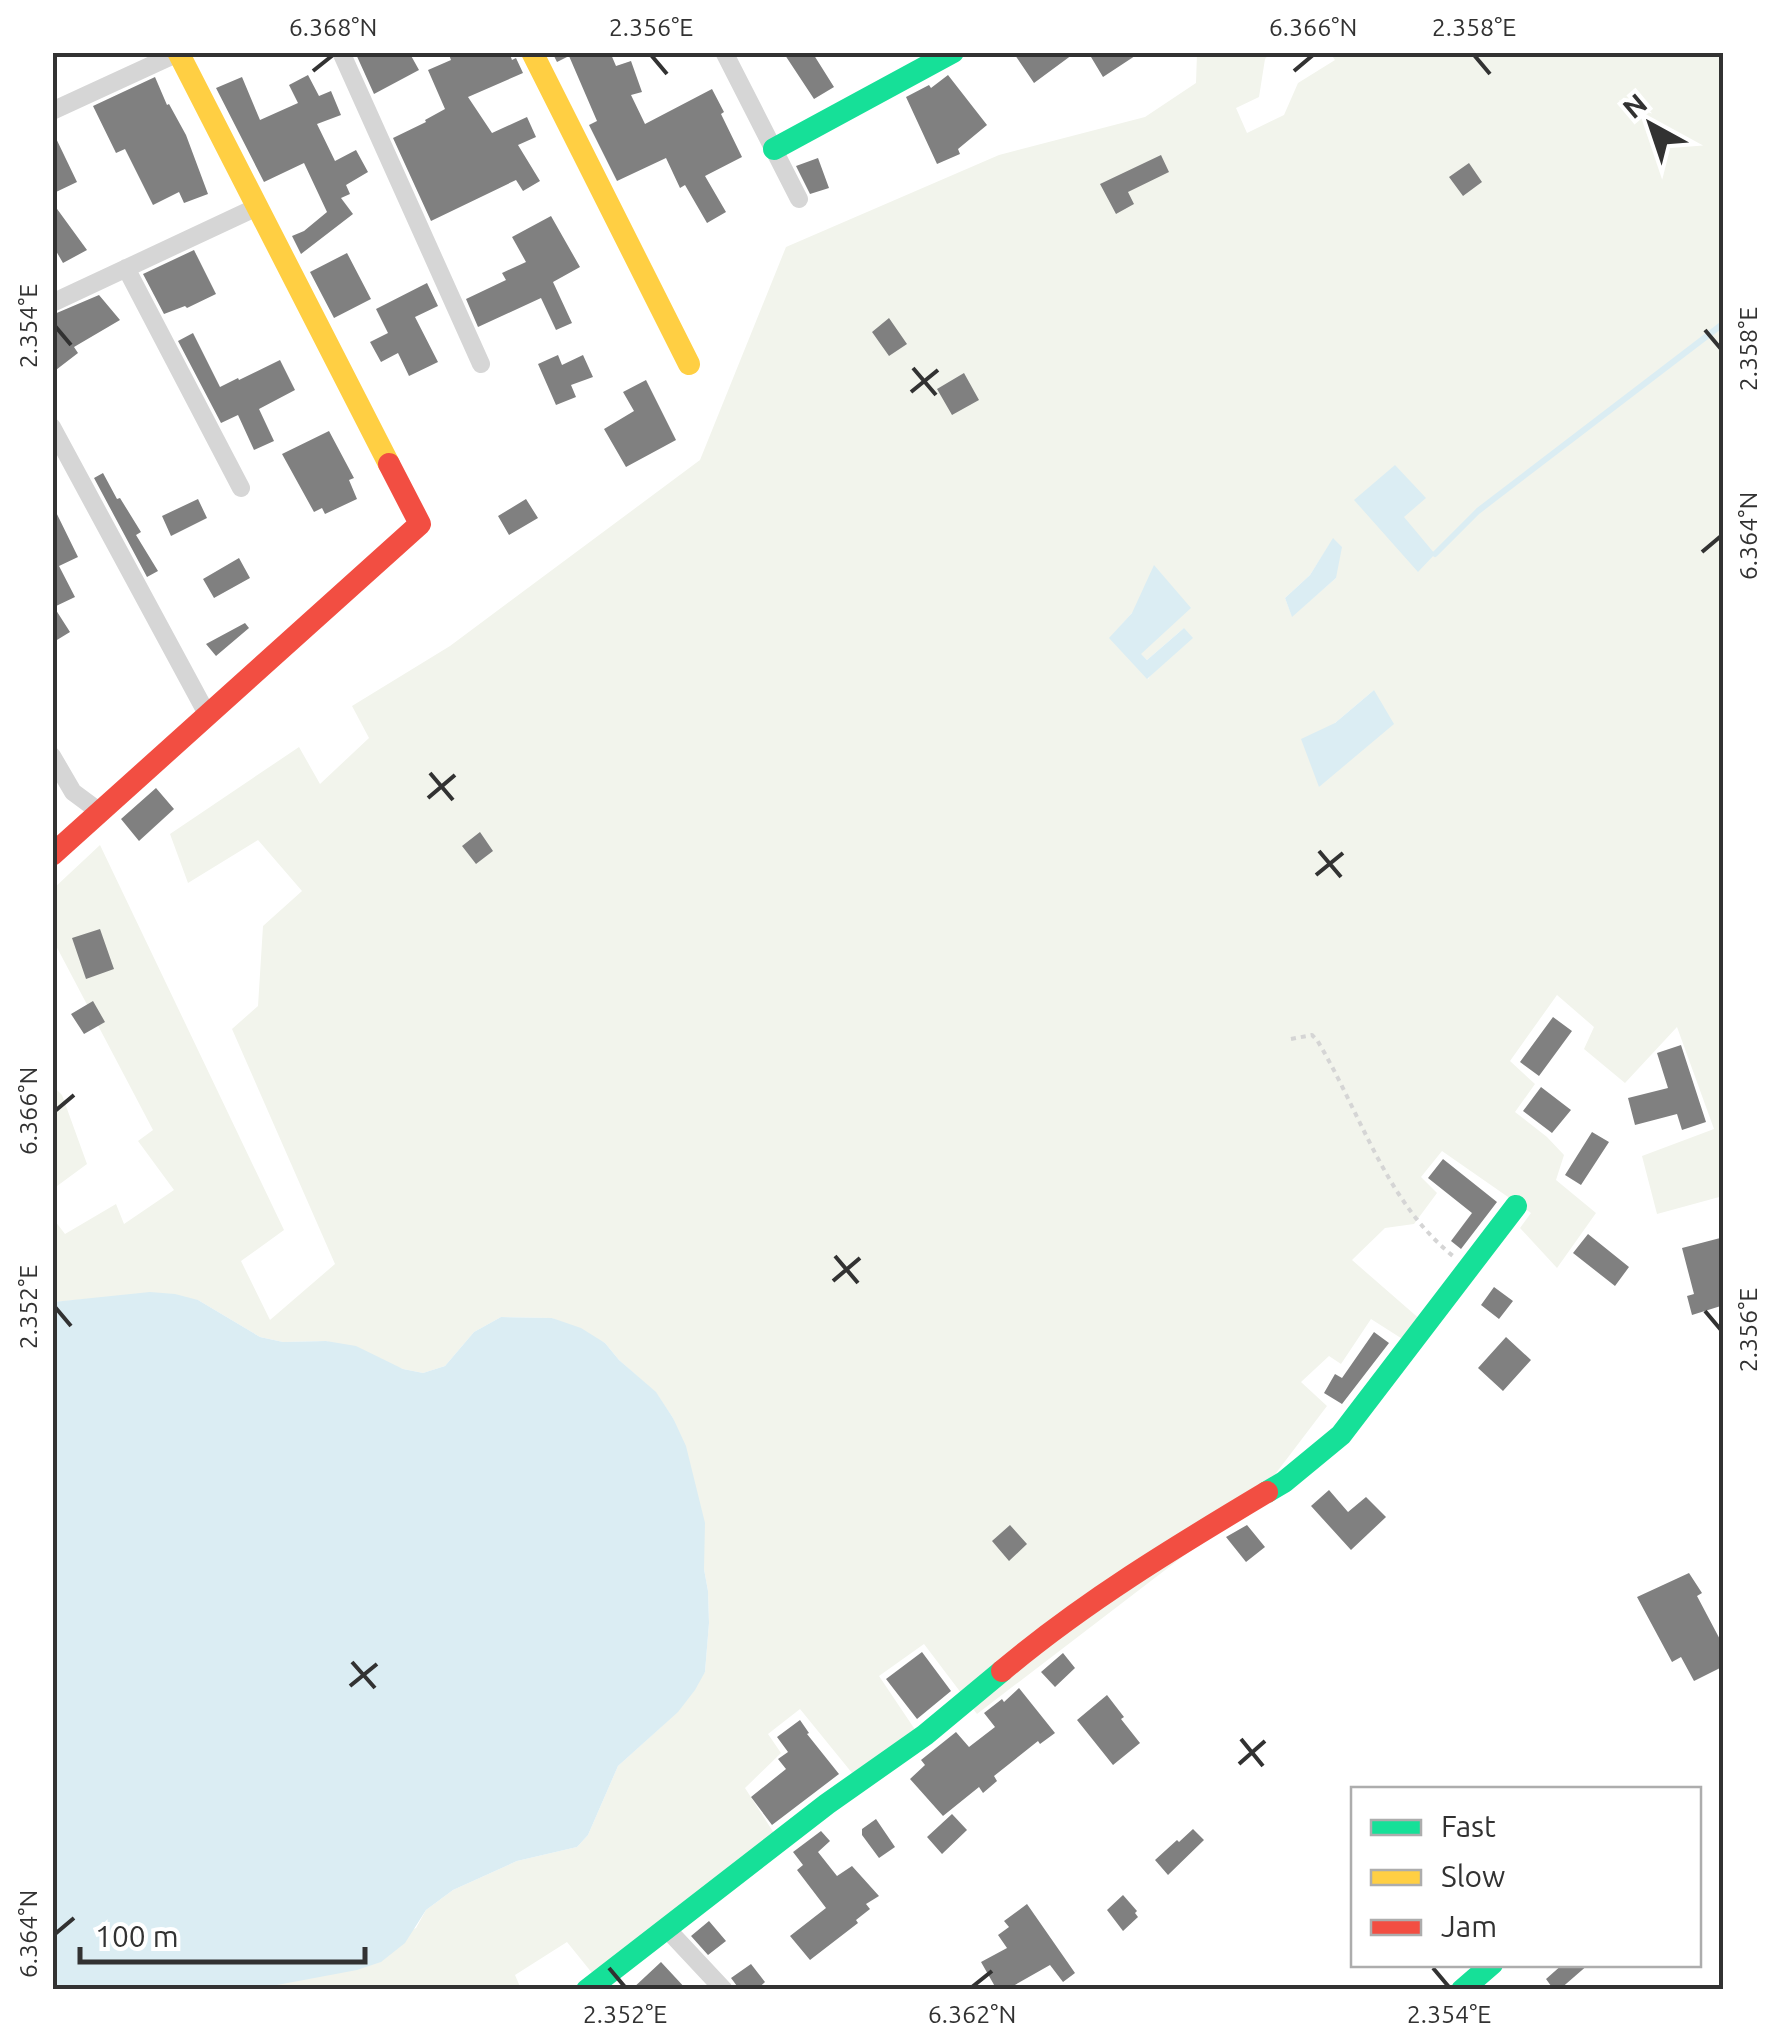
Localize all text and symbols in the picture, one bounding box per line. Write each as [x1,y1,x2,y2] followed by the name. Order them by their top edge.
[289,13,377,41] text: 6.368°N
[609,13,693,41] text: 2.356°E
[1269,13,1357,41] text: 6.366°N
[1432,13,1516,41] text: 2.358°E
[1601,75,1701,175] north arrow
[1617,87,1653,124] text: N
[14,284,42,368] text: 2.354°E
[1734,307,1762,391] text: 2.358°E
[1734,492,1762,580] text: 6.364°N
[14,1067,42,1155] text: 6.366°N
[14,1265,42,1349] text: 2.352°E
[1734,1288,1762,1372] text: 2.356°E
[1351,1787,1701,1967] legend
[1441,1809,1496,1843] text: Fast
[1441,1859,1505,1893] text: Slow
[14,1890,42,1978] text: 6.364°N
[80,1902,365,1964] scale bar
[1441,1909,1497,1943] text: Jam
[95,1919,179,1953] text: 100 m
[583,2000,667,2028] text: 2.352°E
[928,2000,1016,2028] text: 6.362°N
[1407,2000,1491,2028] text: 2.354°E

